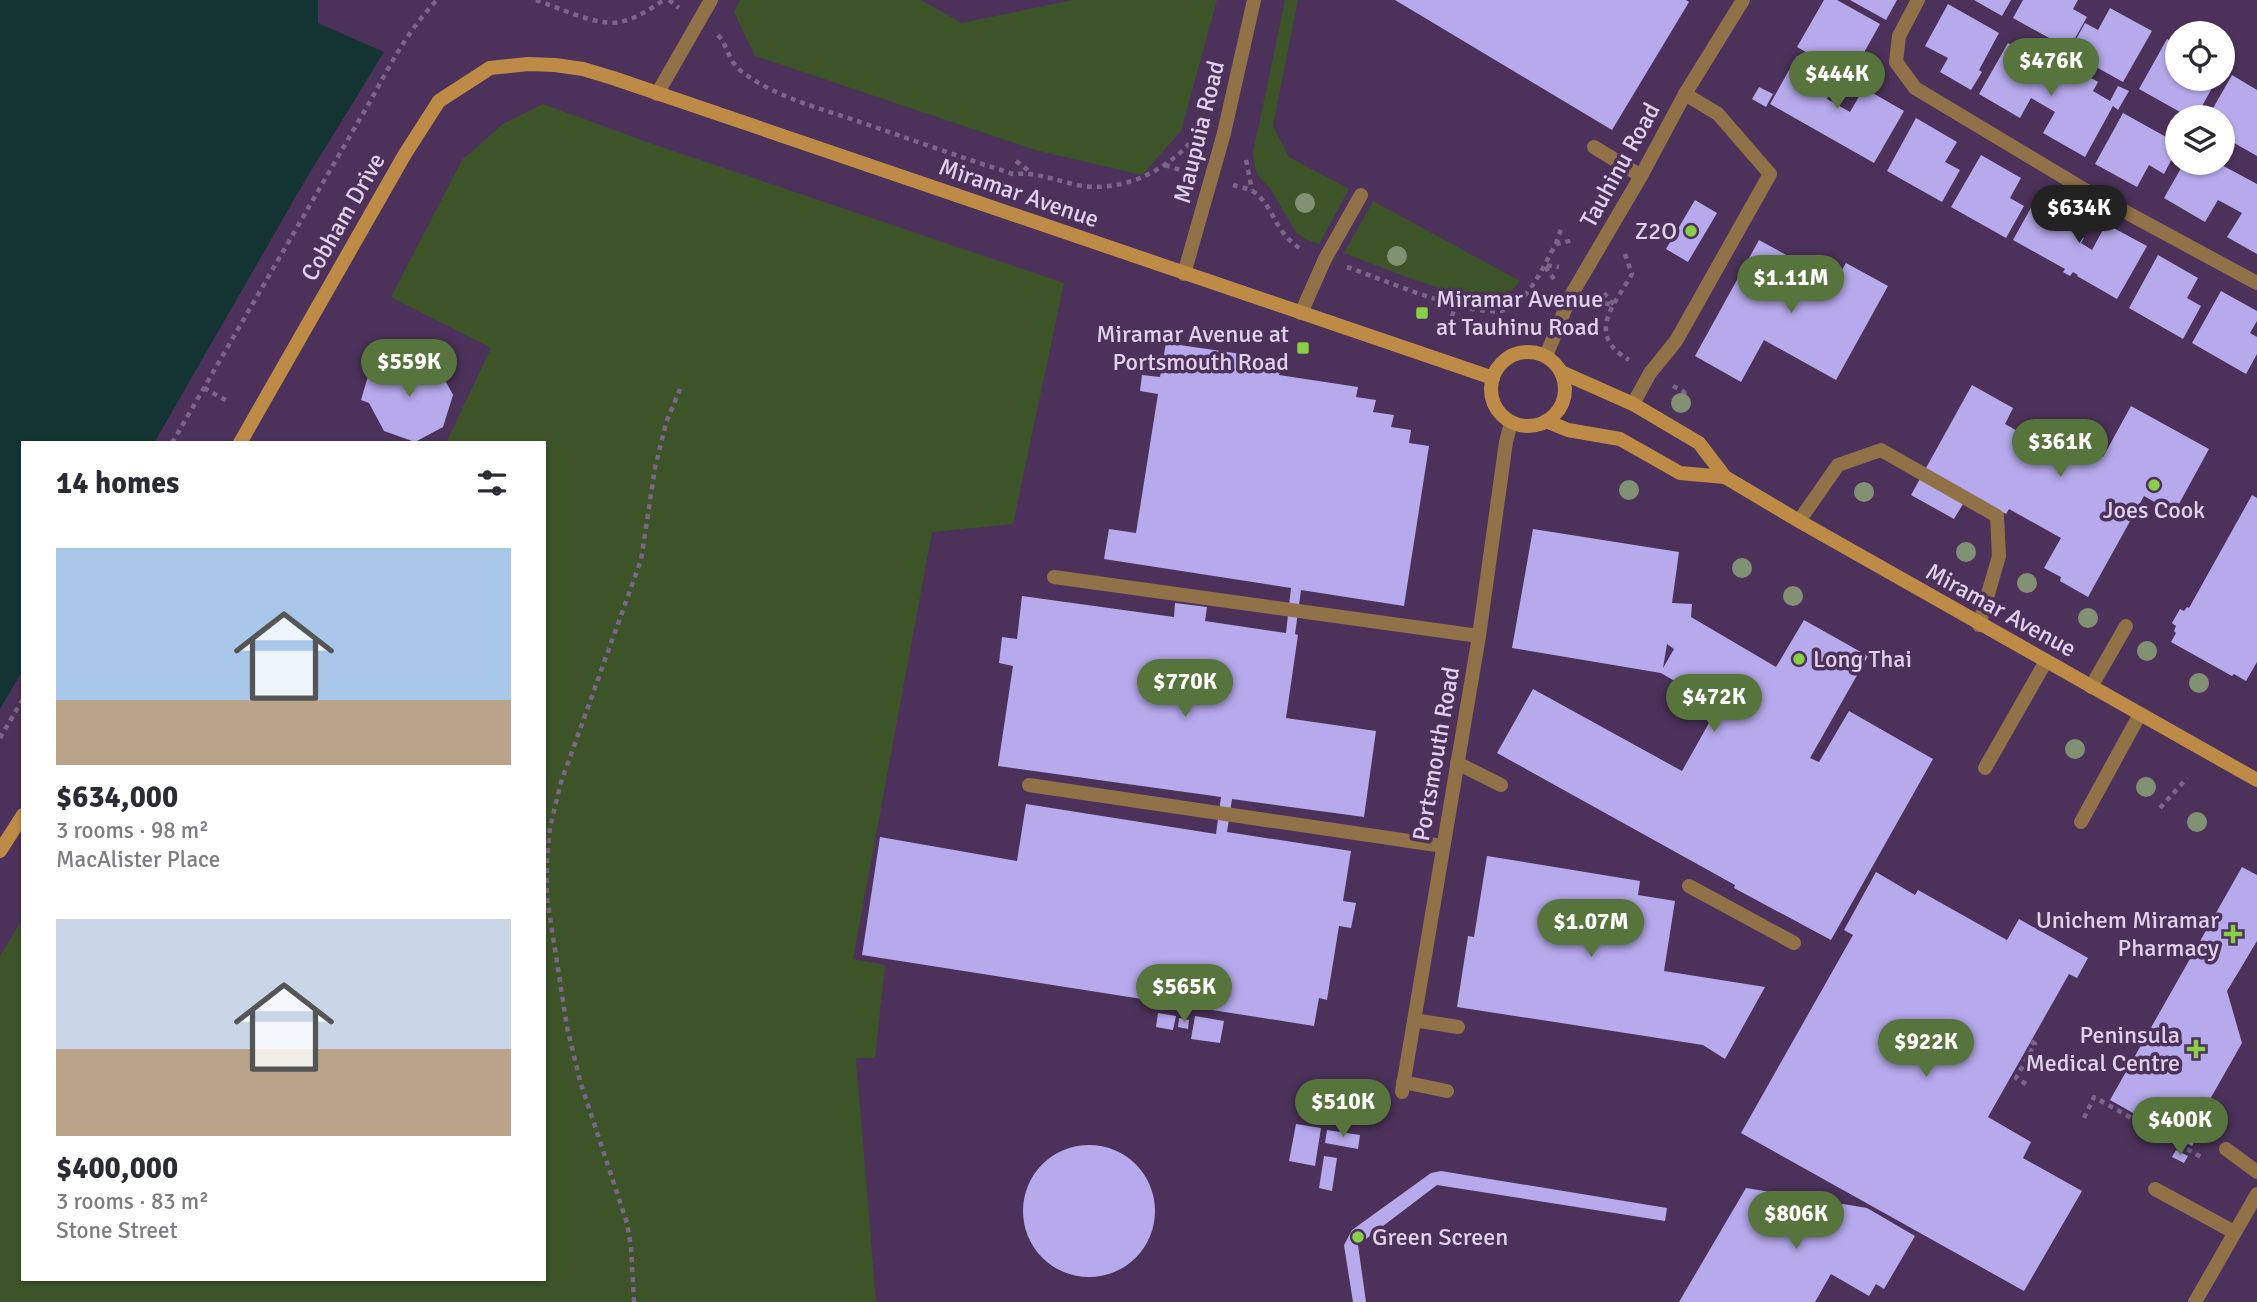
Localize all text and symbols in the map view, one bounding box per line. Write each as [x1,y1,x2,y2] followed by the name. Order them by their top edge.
[2165,21,2235,175] map controls
[2165,21,2235,91] button: locate
[2002,38,2100,98] pin: $476K
[2019,46,2083,75] text: $476K
[1788,52,1886,111] pin: $444K
[1167,58,1231,206] street label: Maupuia Road
[1805,59,1869,88] text: $444K
[1573,97,1667,233] street label: Tauhinu Road
[2165,105,2235,175] button: layers
[294,148,392,286] street label: Cobham Drive
[935,152,1103,234] street label: Miramar Avenue
[2030,186,2128,245] pin: $634K
[2047,193,2111,222] text: $634K
[1635,216,1677,246] place label: Z2O
[1683,223,1699,239] marker: Z2O
[1734,256,1848,315] pin: $1.11M
[1753,263,1829,292] text: $1.11M
[1436,284,1603,342] place label: Miramar Avenue at Tauhinu Road
[1414,305,1430,321] marker: Miramar Avenue at Tauhinu Road
[1096,319,1289,377] place label: Miramar Avenue at Portsmouth Road
[360,340,458,399] pin: $559K
[1295,340,1311,356] marker: Miramar Avenue at Portsmouth Road
[377,347,441,376] text: $559K
[2011,420,2109,479] pin: $361K
[2028,427,2092,456] text: $361K
[473,464,511,502] icon: filters
[56,465,179,502] text: 14 homes
[2146,477,2162,493] marker: Joes Cook
[2103,495,2205,525] place label: Joes Cook
[1921,556,2081,664] street label: Miramar Avenue
[221,593,347,719] icon: home
[1813,644,1912,674] place label: Long Thai
[1791,651,1807,667] marker: Long Thai
[1136,660,1234,719] pin: $770K
[1406,664,1466,844] street label: Portsmouth Road
[1153,667,1217,696] text: $770K
[1665,674,1763,734] pin: $472K
[1682,682,1746,711] text: $472K
[56,779,178,816] text: $634,000
[56,816,209,845] text: 3 rooms · 98 m²
[56,845,220,874] text: MacAlister Place
[1534,900,1648,959] pin: $1.07M
[2036,905,2219,963] place label: Unichem Miramar Pharmacy
[1553,907,1629,936] text: $1.07M
[2225,926,2241,942] marker: Unichem Miramar Pharmacy
[221,964,347,1090] icon: home
[1135,964,1233,1024] pin: $565K
[1152,972,1216,1001] text: $565K
[1877,1020,1975,1079] pin: $922K
[2025,1020,2180,1078] place label: Peninsula Medical Centre
[1894,1027,1958,1056] text: $922K
[2186,1039,2206,1059] marker: Peninsula Medical Centre
[1294,1080,1392,1139] pin: $510K
[1311,1087,1375,1116] text: $510K
[2131,1098,2229,1157] pin: $400K
[2148,1105,2212,1134] text: $400K
[56,1150,178,1187] text: $400,000
[56,1187,209,1216] text: 3 rooms · 83 m²
[1747,1192,1845,1251] pin: $806K
[1764,1199,1828,1228] text: $806K
[56,1216,178,1245] text: Stone Street
[1372,1222,1508,1252] place label: Green Screen
[1350,1229,1366,1245] marker: Green Screen

